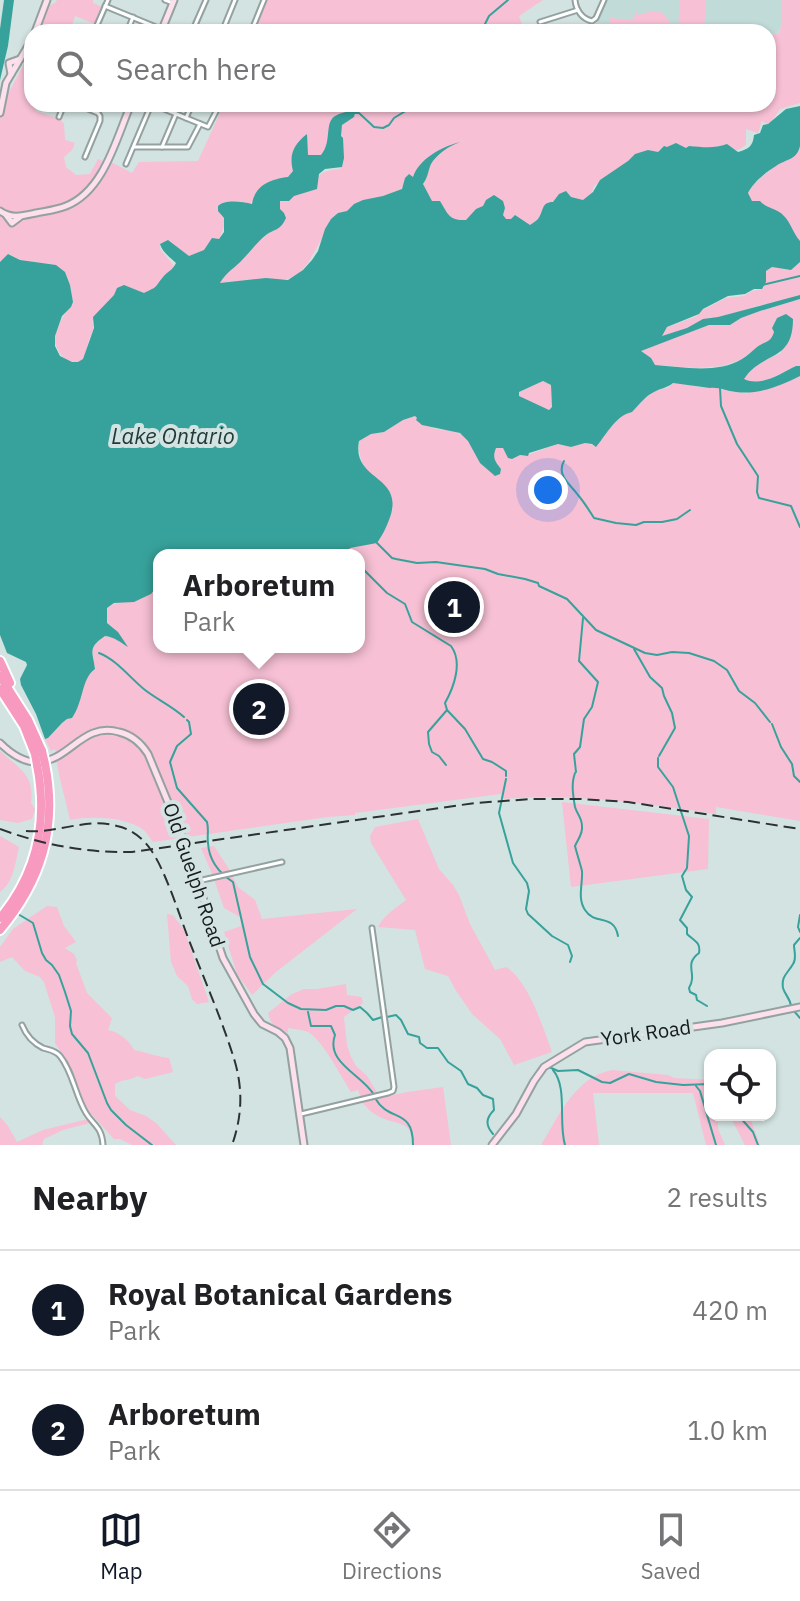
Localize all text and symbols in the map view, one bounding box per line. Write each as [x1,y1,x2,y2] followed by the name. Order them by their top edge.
[24,24,776,112] search box
[52,46,96,90] icon: search
[116,49,277,88] text: Search here
[111,421,235,450] water label: Lake Ontario
[528,470,568,510] your location
[153,549,365,653] popup
[183,565,335,604] text: Arboretum
[428,577,480,637] pin: 1
[183,604,235,638] text: Park
[233,679,285,739] pin: 2
[157,799,232,951] street label: Old Guelph Road
[599,1013,693,1052] street label: York Road
[704,1049,776,1121] map controls
[704,1049,776,1121] button: locate
[32,1175,147,1219] text: Nearby
[666,1180,768,1214] text: 2 results
[108,1274,453,1313] text: Royal Botanical Gardens
[50,1293,66,1327] text: 1
[692,1293,768,1327] text: 420 m
[108,1313,161,1347] text: Park
[108,1394,261,1433] text: Arboretum
[50,1413,66,1447] text: 2
[687,1413,768,1447] text: 1.0 km
[108,1433,161,1467] text: Park
[99,1508,143,1585] tab: Map
[342,1508,442,1585] tab: Directions
[641,1508,701,1585] tab: Saved

